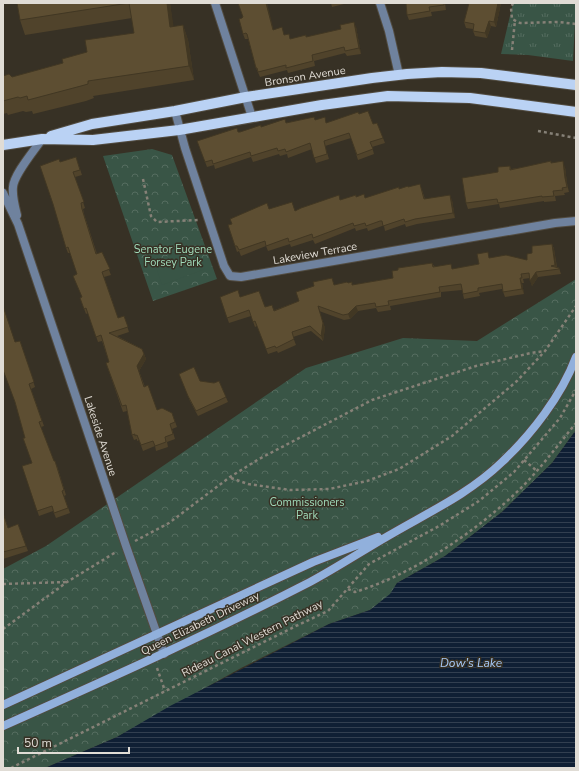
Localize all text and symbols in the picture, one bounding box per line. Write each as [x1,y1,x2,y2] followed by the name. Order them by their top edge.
[264,63,347,90] street label: Bronson Avenue
[272,239,358,268] street label: Lakeview Terrace
[134,242,212,270] park label: Senator Eugene Forsey Park
[81,394,121,478] street label: Lakeside Avenue
[269,495,345,523] park label: Commissioners Park
[138,588,262,659] street label: Queen Elizabeth Driveway
[179,596,326,681] street label: Rideau Canal Western Pathway
[440,655,503,671] water label: Dow's Lake
[18,729,129,755] scale bar
[24,735,52,751] text: 50 m

